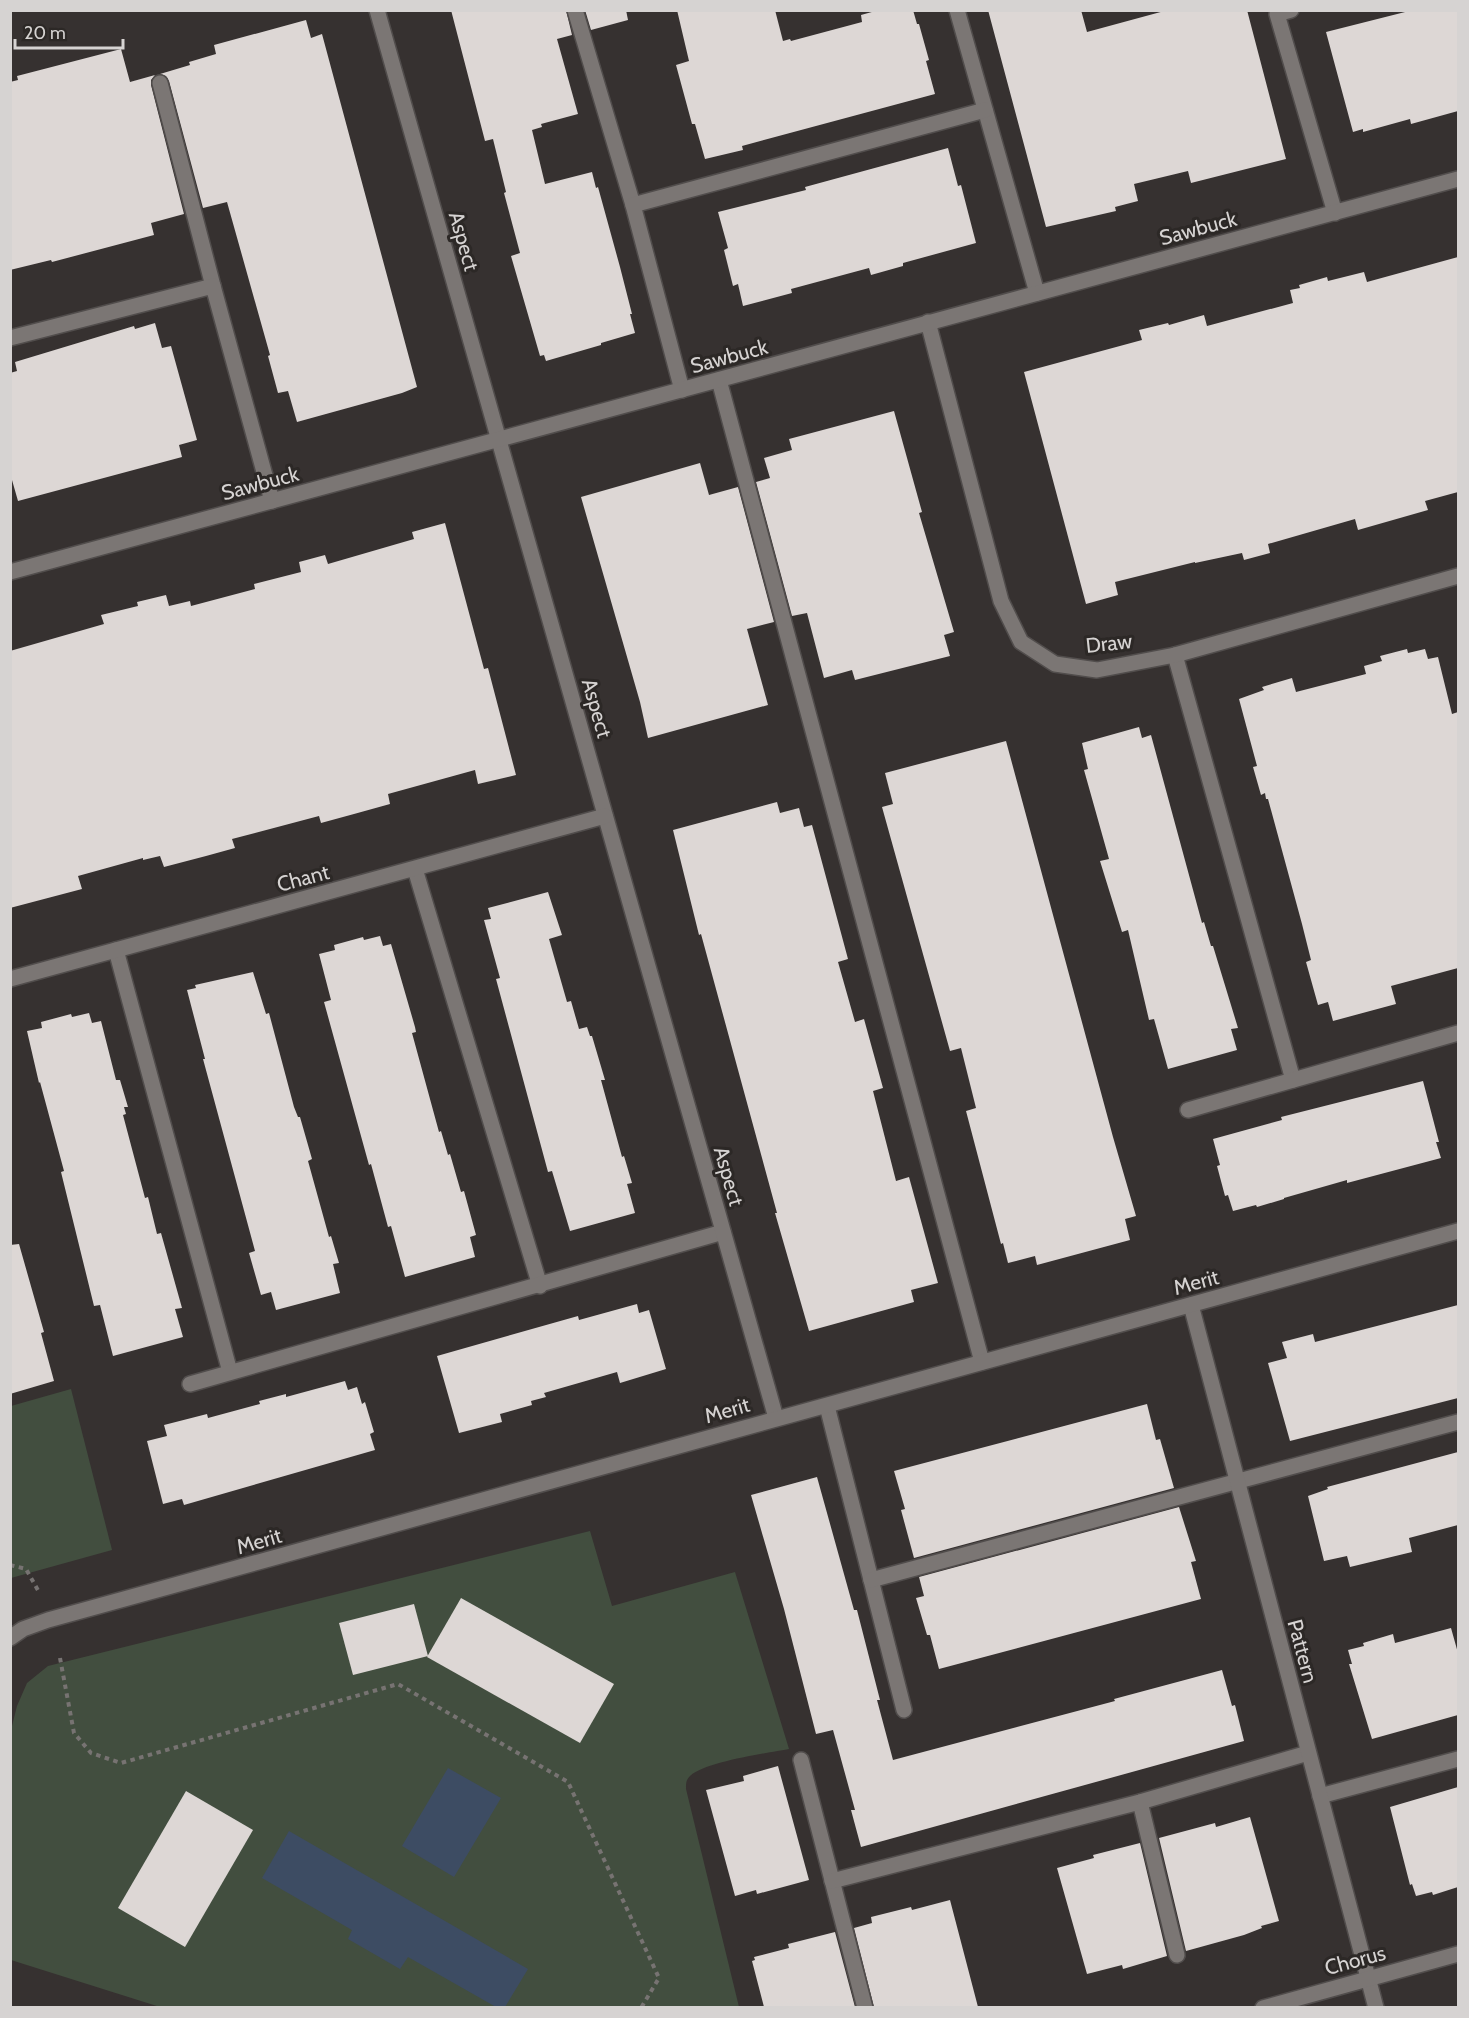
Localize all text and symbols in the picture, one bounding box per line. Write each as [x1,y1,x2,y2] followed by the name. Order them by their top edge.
[15,12,123,50] scale bar
[24,22,66,44] text: 20 m
[1157,206,1240,250] street label: Sawbuck
[444,208,484,274] street label: Aspect
[688,334,771,378] street label: Sawbuck
[219,461,302,505] street label: Sawbuck
[1084,628,1134,658] street label: Draw
[577,675,617,741] street label: Aspect
[274,859,332,897] street label: Chant
[709,1143,749,1209] street label: Aspect
[1171,1264,1221,1300] street label: Merit
[702,1392,752,1428] street label: Merit
[234,1523,284,1559] street label: Merit
[1283,1616,1323,1686] street label: Pattern
[1322,1940,1389,1980] street label: Chorus

